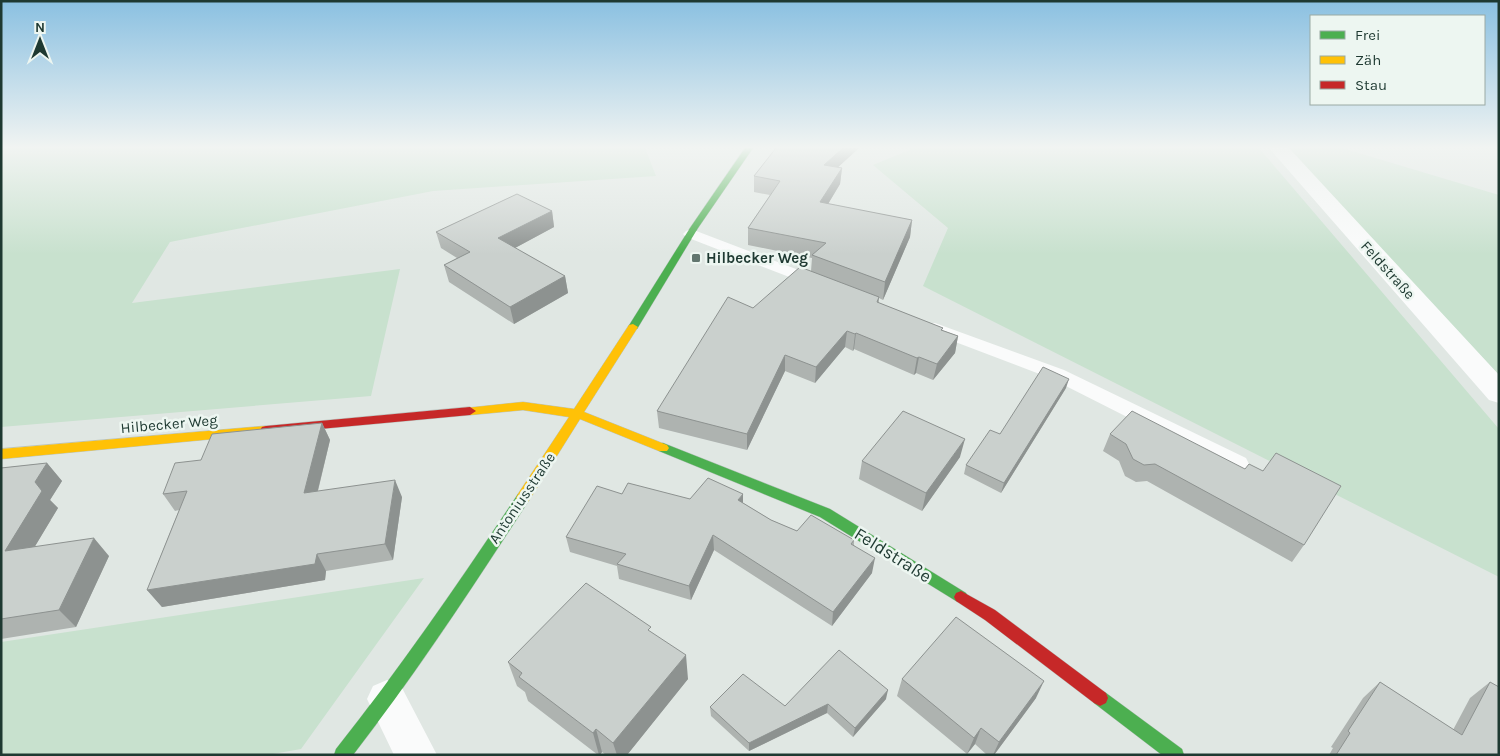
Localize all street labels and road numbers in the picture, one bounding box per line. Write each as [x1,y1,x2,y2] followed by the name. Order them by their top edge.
[1357,237,1419,303] street label: Feldstraße
[120,411,219,437] street label: Hilbecker Weg
[485,449,559,547] street label: Antoniusstraße
[850,523,936,587] street label: Feldstraße

